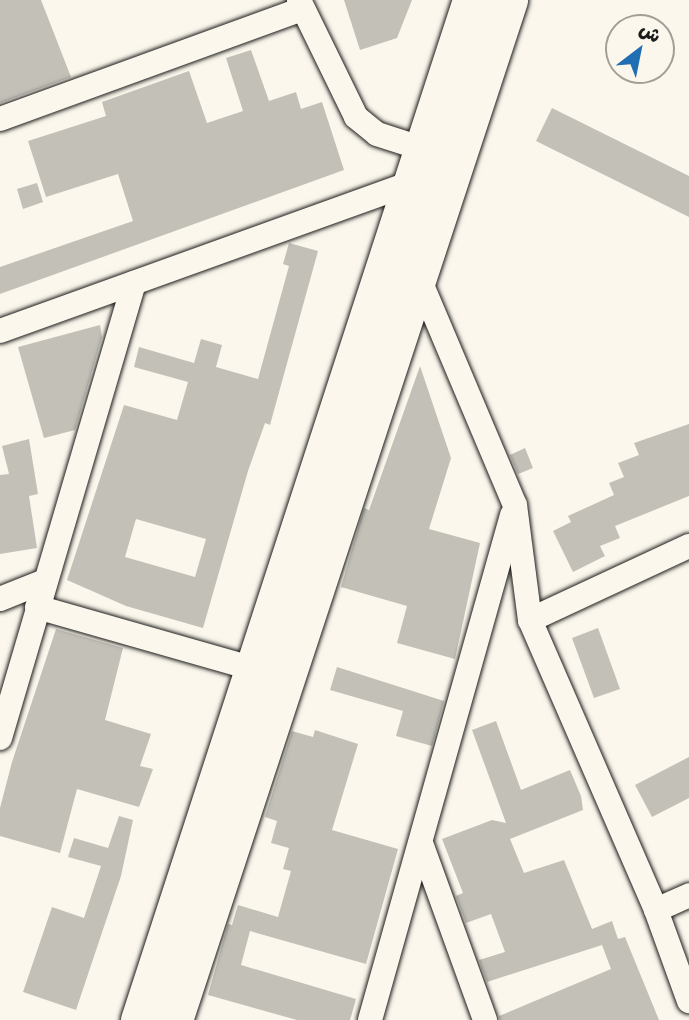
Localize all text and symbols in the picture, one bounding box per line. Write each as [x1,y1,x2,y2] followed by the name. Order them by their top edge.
[605,14,675,84] north arrow
[635,16,666,49] text: ش

